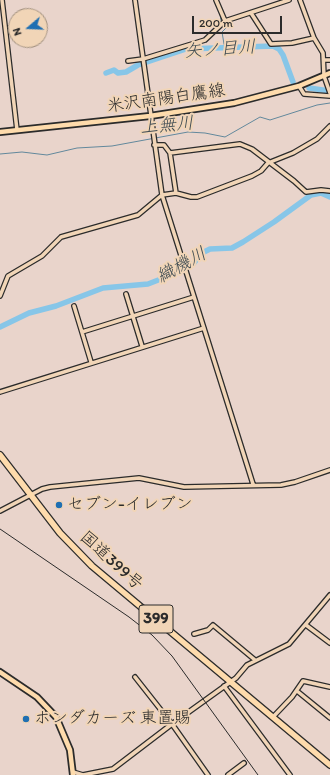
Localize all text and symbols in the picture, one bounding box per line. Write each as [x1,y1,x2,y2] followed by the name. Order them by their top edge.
[8,8,48,48] north arrow
[194,8,284,34] scale bar
[199,16,233,30] text: 200 m
[10,26,24,37] text: N
[183,37,257,63] water label: 矢ノ目川
[106,81,226,117] street label: 米沢南陽白鷹線
[139,113,195,139] water label: 上無川
[153,243,211,289] water label: 織機川
[67,495,193,515] place label: セブン-イレブン
[54,500,64,510] marker: セブン-イレブン
[75,527,147,595] street label: 国道399号
[139,605,173,633] road number: 399
[34,709,191,729] place label: ホンダカーズ 東置賜
[21,714,31,724] marker: ホンダカーズ 東置賜

